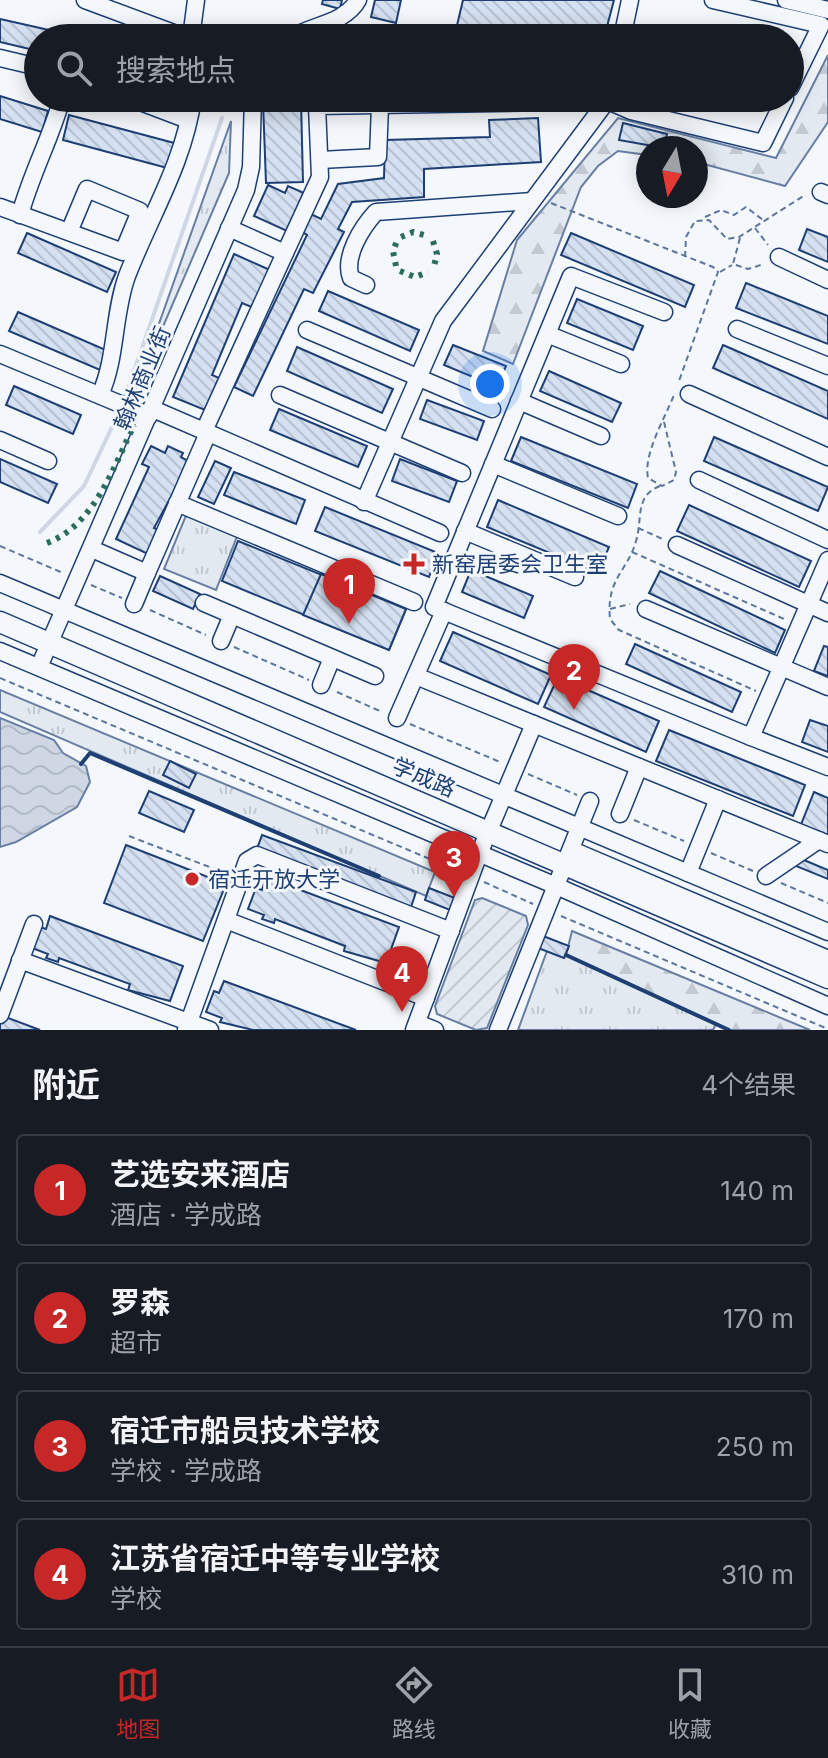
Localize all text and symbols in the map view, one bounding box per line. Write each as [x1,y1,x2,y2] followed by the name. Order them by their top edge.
[24,24,804,112] search box
[52,46,96,90] icon: search
[116,52,236,88] text: 搜索地点
[636,136,708,208] north arrow
[109,322,175,434] street label: 翰林商业街
[470,364,510,404] your location
[432,551,608,577] place label: 新窑居委会卫生室
[403,553,425,575] marker: 新窑居委会卫生室
[323,558,375,624] pin: 1
[548,644,600,710] pin: 2
[389,752,459,802] street label: 学成路
[428,831,480,897] pin: 3
[208,866,340,892] place label: 宿迁开放大学
[183,870,201,888] marker: 宿迁开放大学
[376,946,428,1012] pin: 4
[32,1064,100,1105] text: 附近
[701,1069,796,1100] text: 4个结果
[110,1156,290,1192] text: 艺选安来酒店
[54,1175,66,1206] text: 1
[720,1175,794,1206] text: 140 m
[110,1199,262,1230] text: 酒店 · 学成路
[110,1284,170,1320] text: 罗森
[52,1303,68,1334] text: 2
[723,1303,794,1334] text: 170 m
[110,1327,162,1358] text: 超市
[110,1412,380,1448] text: 宿迁市船员技术学校
[52,1431,68,1462] text: 3
[716,1431,794,1462] text: 250 m
[110,1455,262,1486] text: 学校 · 学成路
[110,1540,440,1576] text: 江苏省宿迁中等专业学校
[51,1559,69,1590] text: 4
[721,1559,794,1590] text: 310 m
[110,1583,162,1614] text: 学校
[116,1663,160,1743] tab: 地图
[392,1663,436,1743] tab: 路线
[668,1663,712,1743] tab: 收藏

